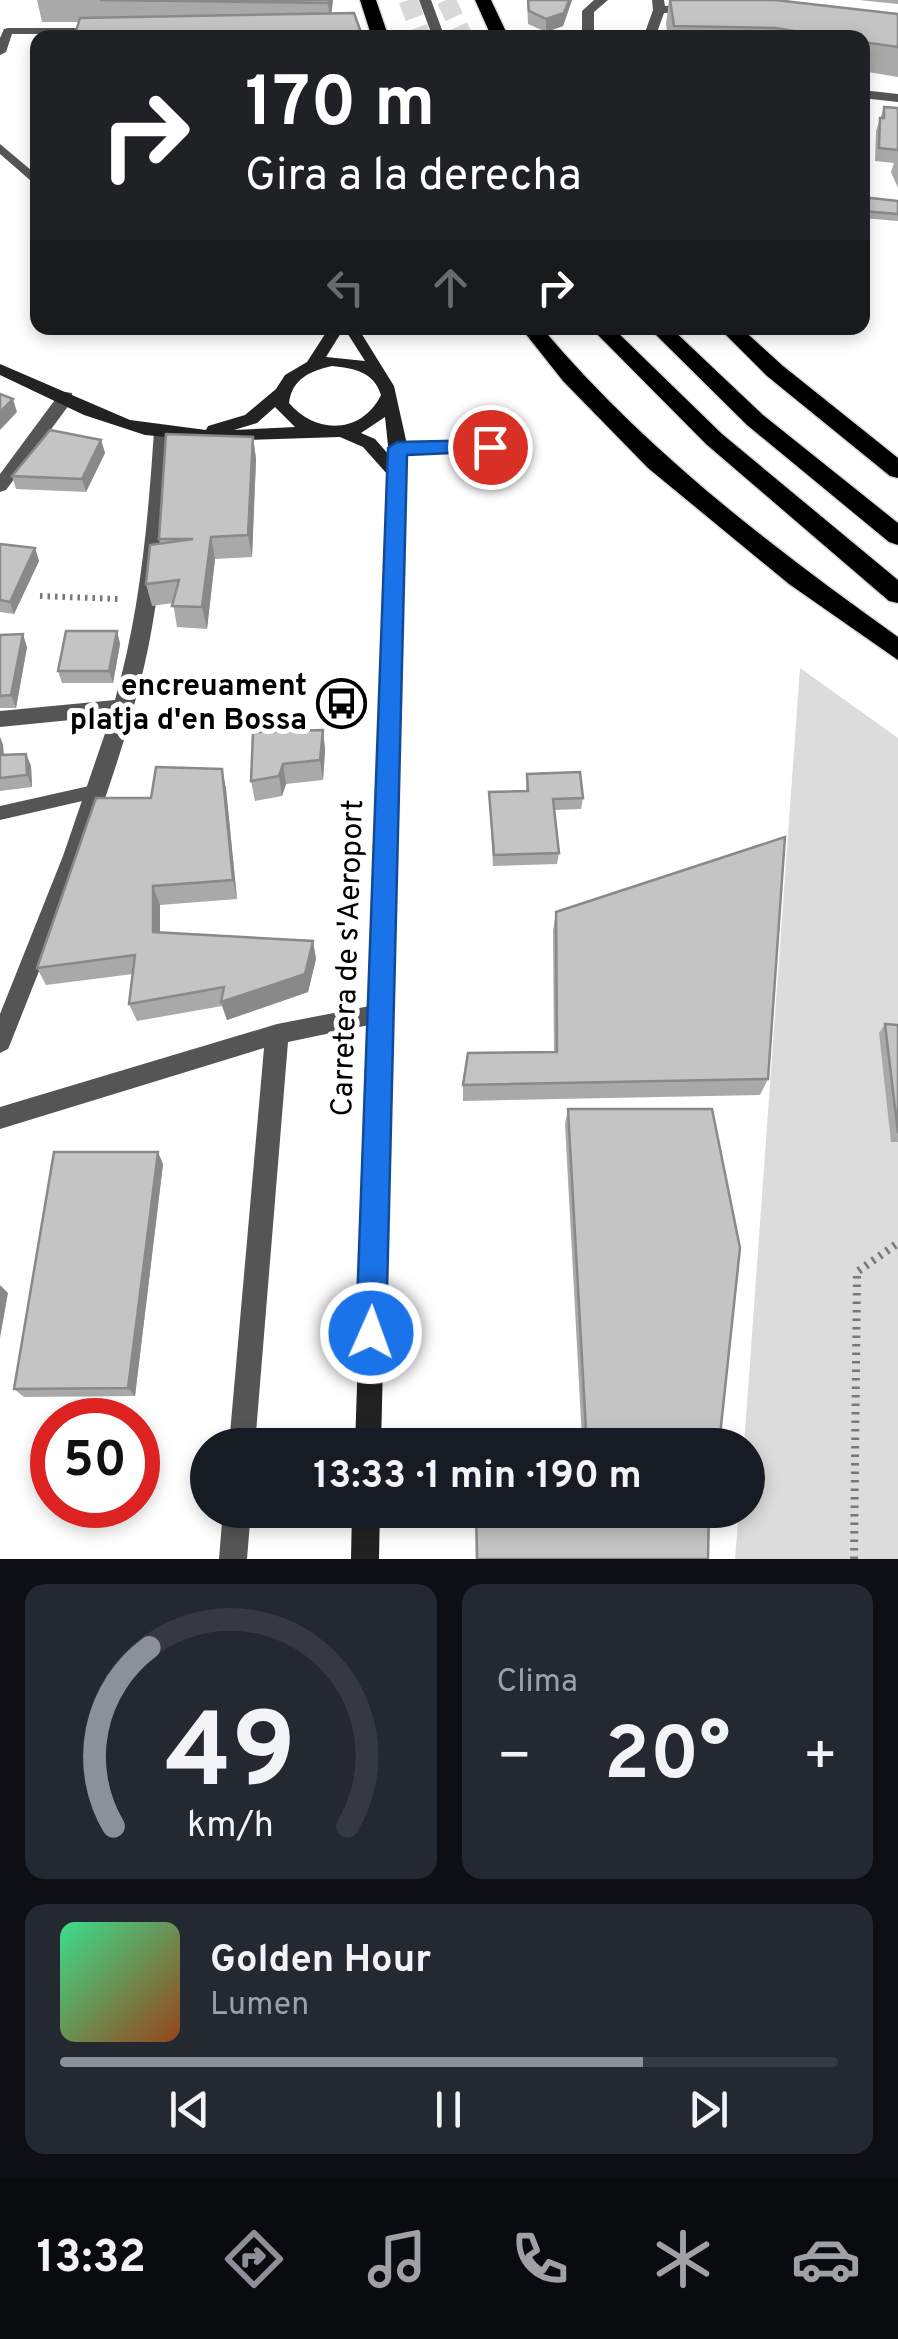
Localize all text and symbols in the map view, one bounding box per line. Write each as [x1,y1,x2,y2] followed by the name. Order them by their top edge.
[245,62,435,151] text: 170 m
[80,70,210,200] icon: right
[245,149,582,206] text: Gira a la derecha
[318,260,373,315] icon: left
[423,260,478,315] icon: ahead
[528,260,583,315] icon: right
[448,405,533,490] pin
[463,420,518,475] icon: arrive
[70,669,307,740] place label: encreuament platja d'en Bossa
[316,678,368,730] bus stop icon: encreuament platja d'en Bossa
[325,799,373,1117] street label: Carretera de s'Aeroport
[319,1281,423,1385] position arrow
[30,1398,160,1528] speed limit sign: 50
[313,1453,642,1502] text: 13:33 · 1 min · 190 m
[497,1663,578,1703] text: Clima
[165,1692,296,1824] text: 49
[604,1711,730,1806] text: 20°
[497,1724,532,1794] text: −
[803,1724,838,1794] text: +
[187,1804,274,1850] text: km/h
[210,1937,431,1986] text: Golden Hour
[210,1986,309,2026] text: Lumen
[162,2082,217,2137] icon: previous
[421,2082,476,2137] icon: pause
[681,2082,736,2137] icon: next
[219,2224,289,2294] icon: directions
[362,2224,432,2294] icon: music
[505,2224,575,2294] icon: phone
[648,2224,718,2294] icon: climate
[791,2224,861,2294] icon: car
[37,2231,146,2288] text: 13:32

